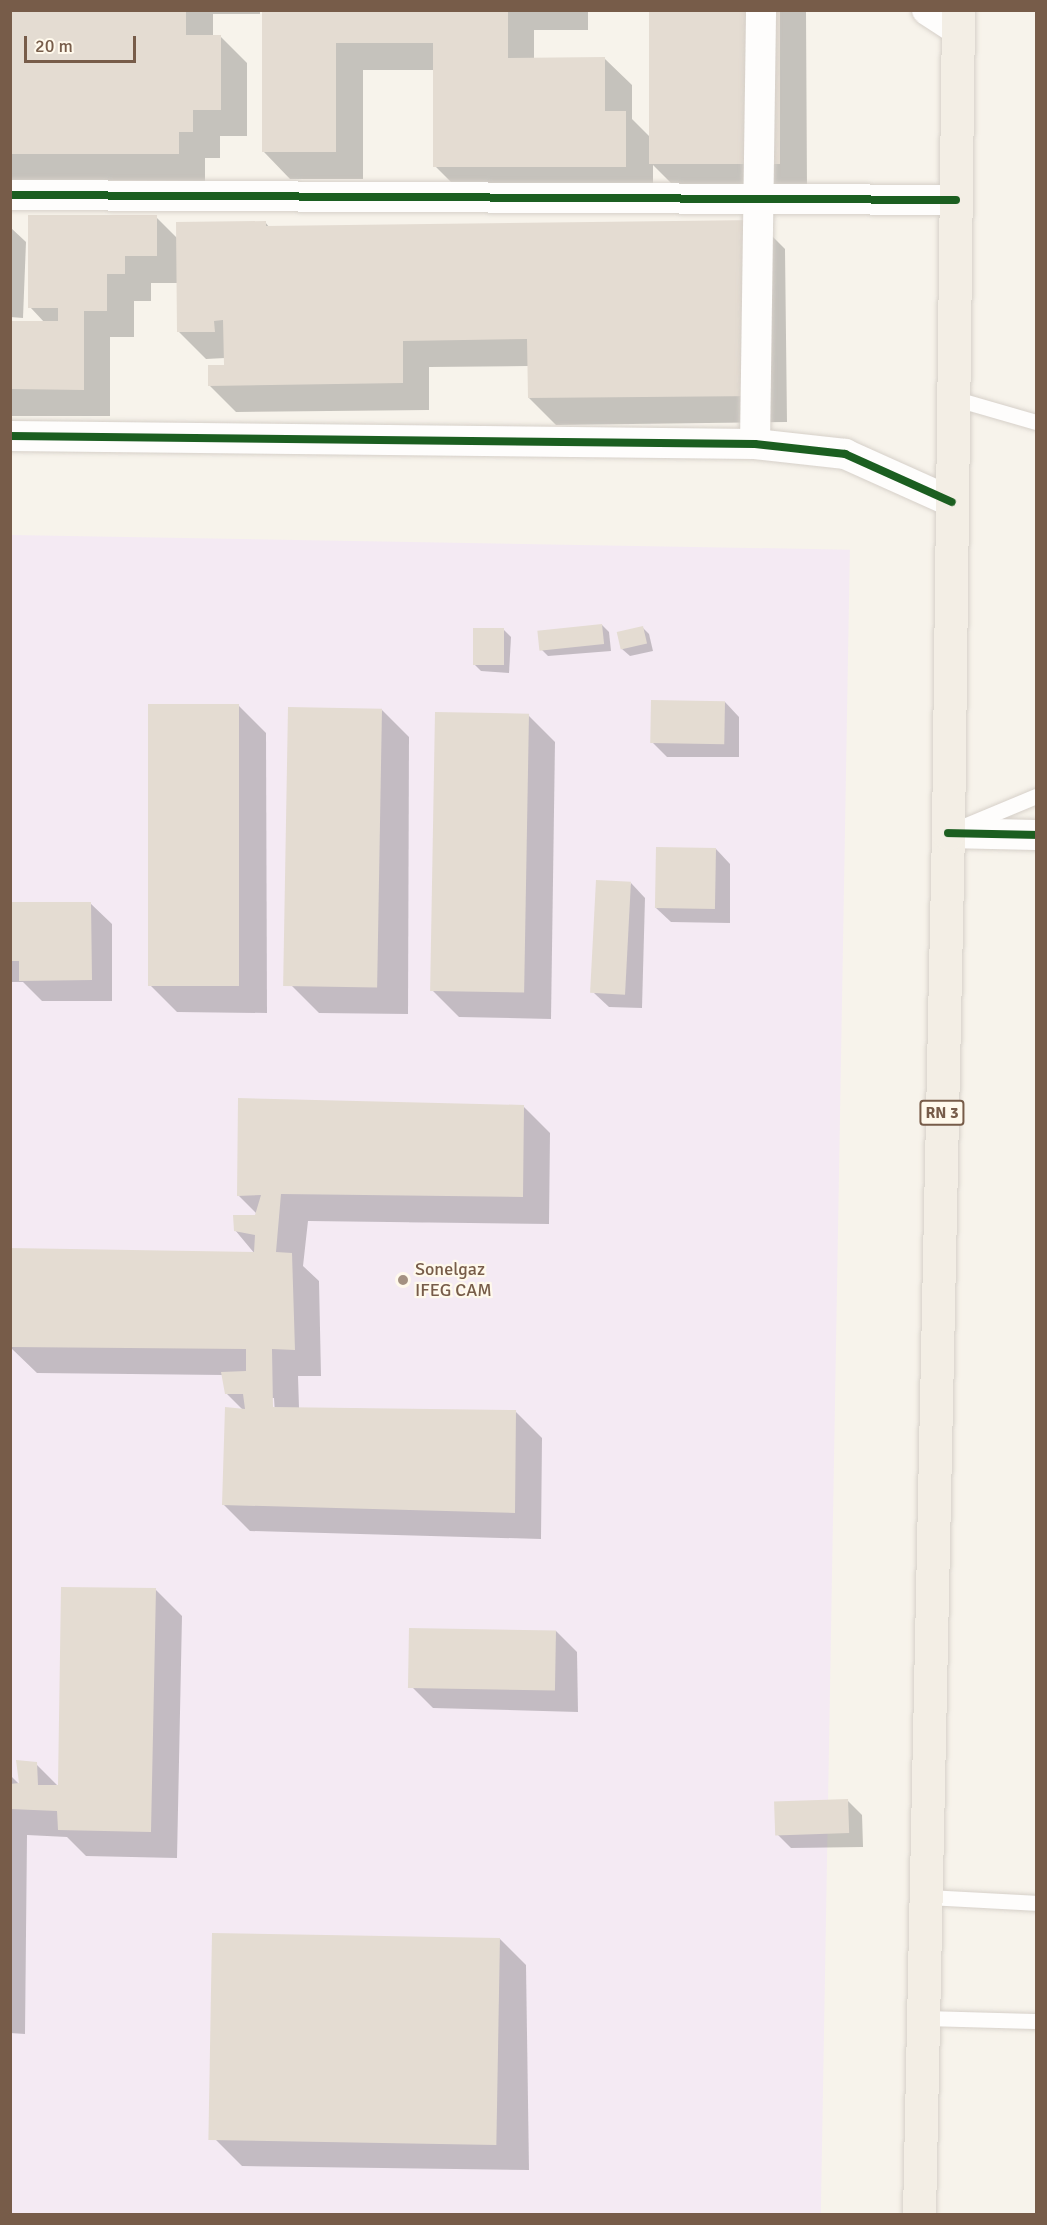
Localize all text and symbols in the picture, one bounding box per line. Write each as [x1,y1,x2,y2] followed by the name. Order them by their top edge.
[27,24,140,62] scale bar
[35,35,73,57] text: 20 m
[918,1100,966,1126] road number: RN 3
[415,1259,492,1302] place label: Sonelgaz IFEG CAM
[396,1273,410,1287] marker: Sonelgaz IFEG CAM

